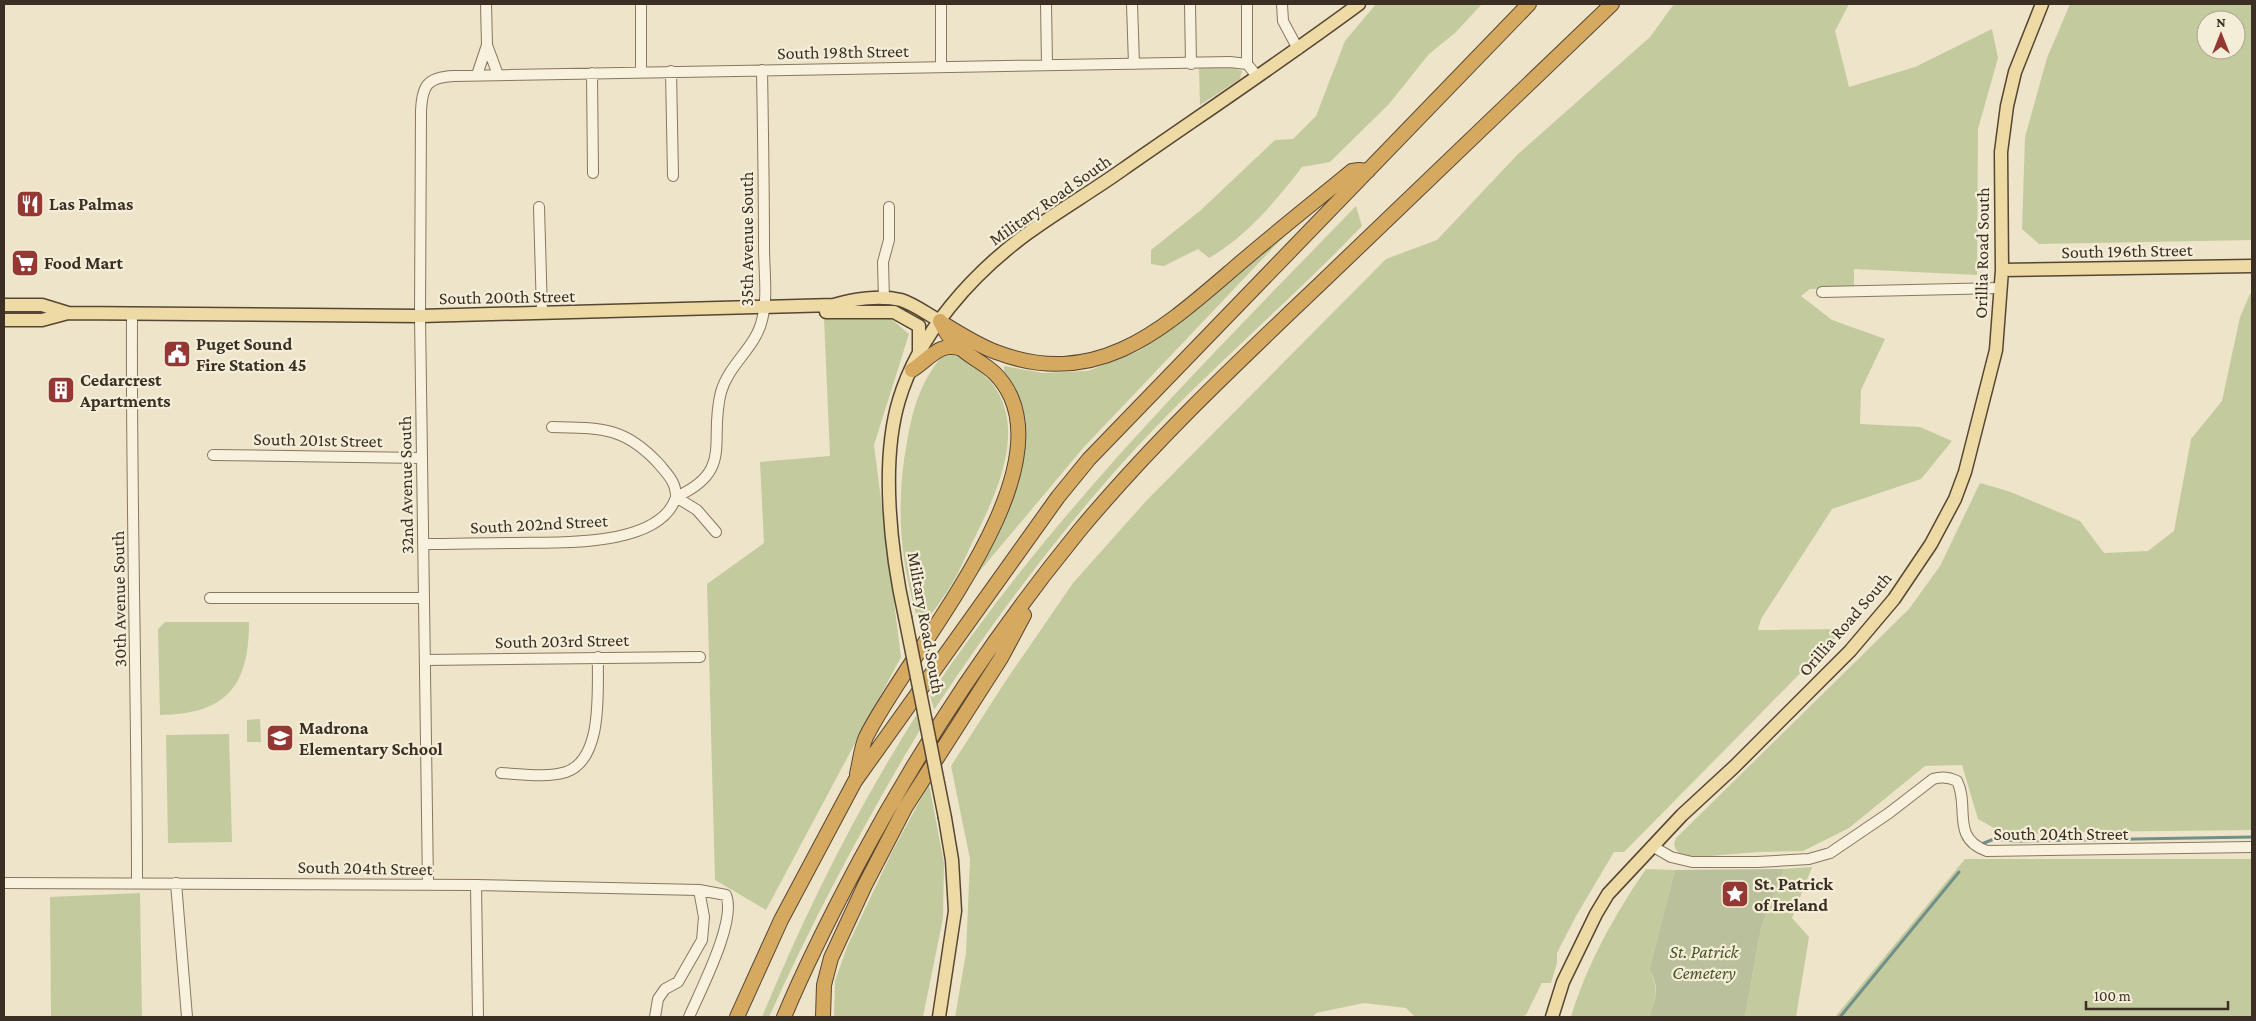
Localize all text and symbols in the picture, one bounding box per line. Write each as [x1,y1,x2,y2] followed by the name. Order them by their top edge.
[2196,10,2246,60] north arrow
[2216,14,2226,30] text: N
[777,41,910,63] street label: South 198th Street
[985,150,1115,249] street label: Military Road South
[737,171,757,306] street label: 35th Avenue South
[1971,187,1993,319] street label: Orillia Road South
[15,189,45,219] restaurant icon: Las Palmas
[49,194,133,214] place label: Las Palmas
[2061,240,2194,262] street label: South 196th Street
[10,248,40,278] supermarket icon: Food Mart
[44,253,124,273] place label: Food Mart
[439,286,576,308] street label: South 200th Street
[196,334,307,375] place label: Puget Sound Fire Station 45
[162,339,192,369] public building icon: Puget Sound Fire Station 45
[79,370,171,411] place label: Cedarcrest Apartments
[46,375,76,405] building icon: Cedarcrest Apartments
[395,415,417,554] street label: 32nd Avenue South
[253,429,384,451] street label: South 201st Street
[470,510,609,538] street label: South 202nd Street
[108,530,130,667] street label: 30th Avenue South
[904,550,948,696] street label: Military Road South
[1794,568,1896,680] street label: Orillia Road South
[495,630,630,652] street label: South 203rd Street
[299,718,443,759] place label: Madrona Elementary School
[265,723,295,753] school or university icon: Madrona Elementary School
[1993,824,2130,844] street label: South 204th Street
[297,857,434,879] street label: South 204th Street
[1754,874,1833,915] place label: St. Patrick of Ireland
[1720,879,1750,909] place icon: St. Patrick of Ireland
[1670,942,1740,983] park label: St. Patrick Cemetery
[2086,978,2228,1010] scale bar
[2094,988,2131,1004] text: 100 m

